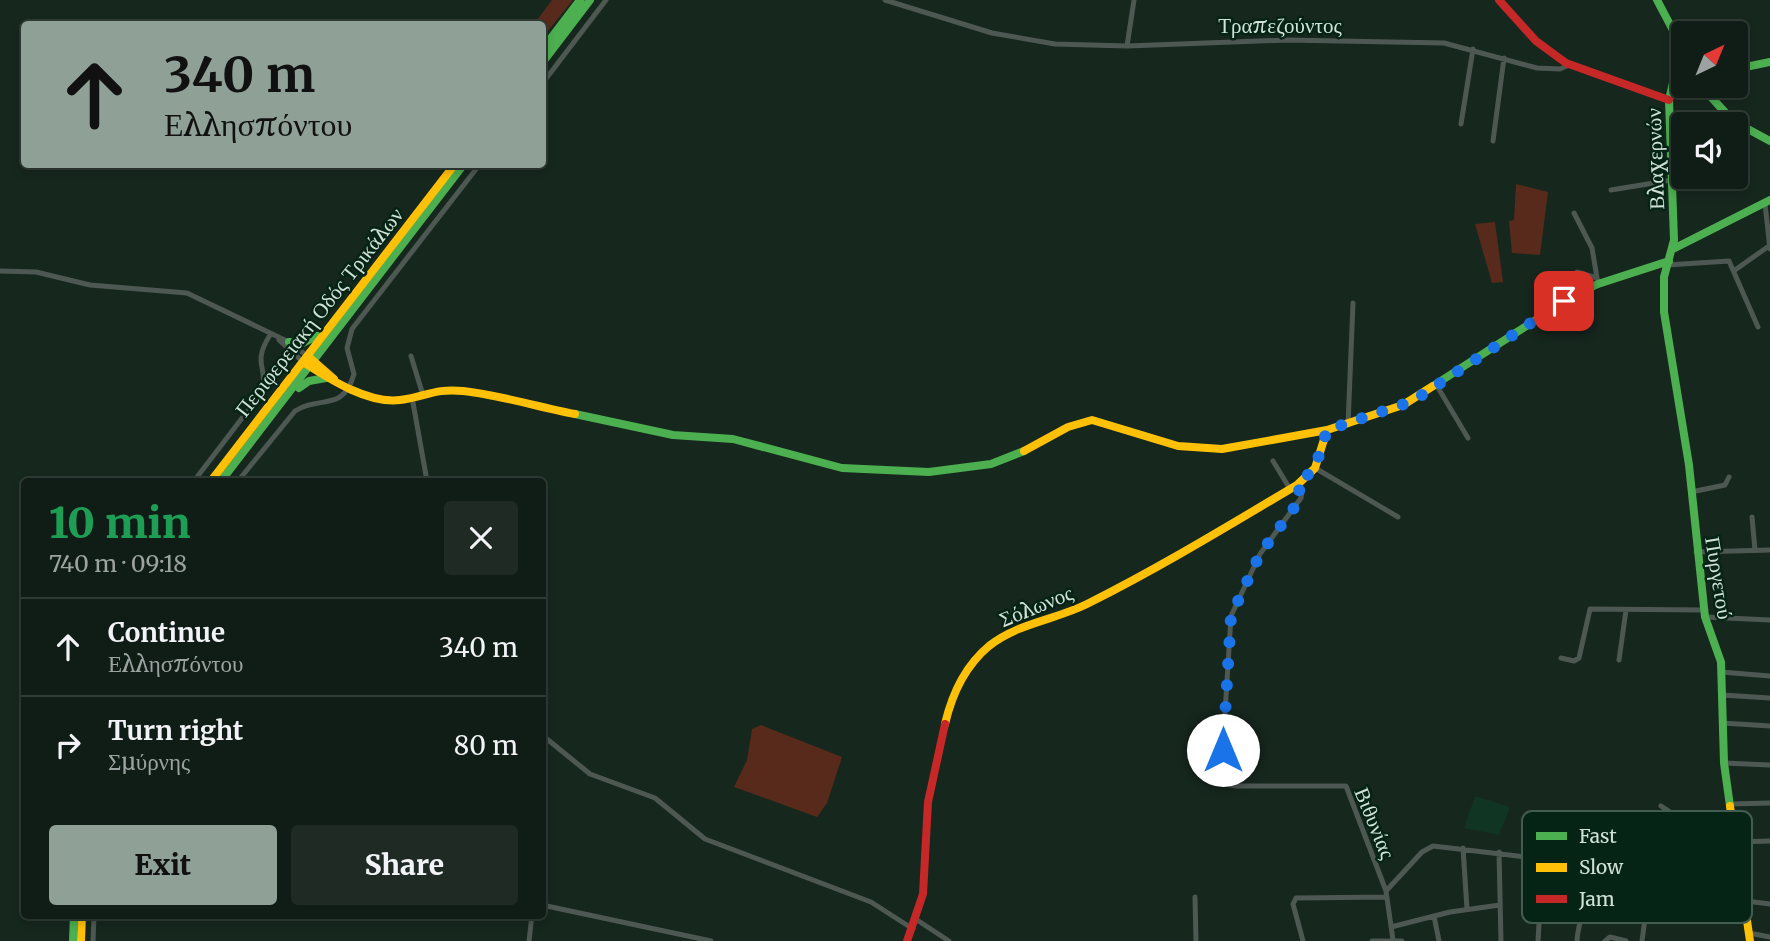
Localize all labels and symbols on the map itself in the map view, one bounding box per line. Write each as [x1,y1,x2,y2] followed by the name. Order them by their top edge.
[1218,12,1342,39] street label: Τραπεζούντος
[1671,21,1748,98] north arrow
[1640,108,1670,210] street label: Βλαχερνών
[229,202,409,422] street label: Περιφερειακή Οδός Τρικάλων
[1534,271,1594,331] pin
[1699,535,1739,621] street label: Πυργετού
[995,579,1077,633] street label: Σόλωνος
[1186,713,1260,787] position arrow
[1349,783,1402,863] street label: Βιθυνίας
[1522,811,1752,923] legend
[1579,824,1617,848] text: Fast
[1579,855,1624,879] text: Slow
[1578,887,1615,911] text: Jam

